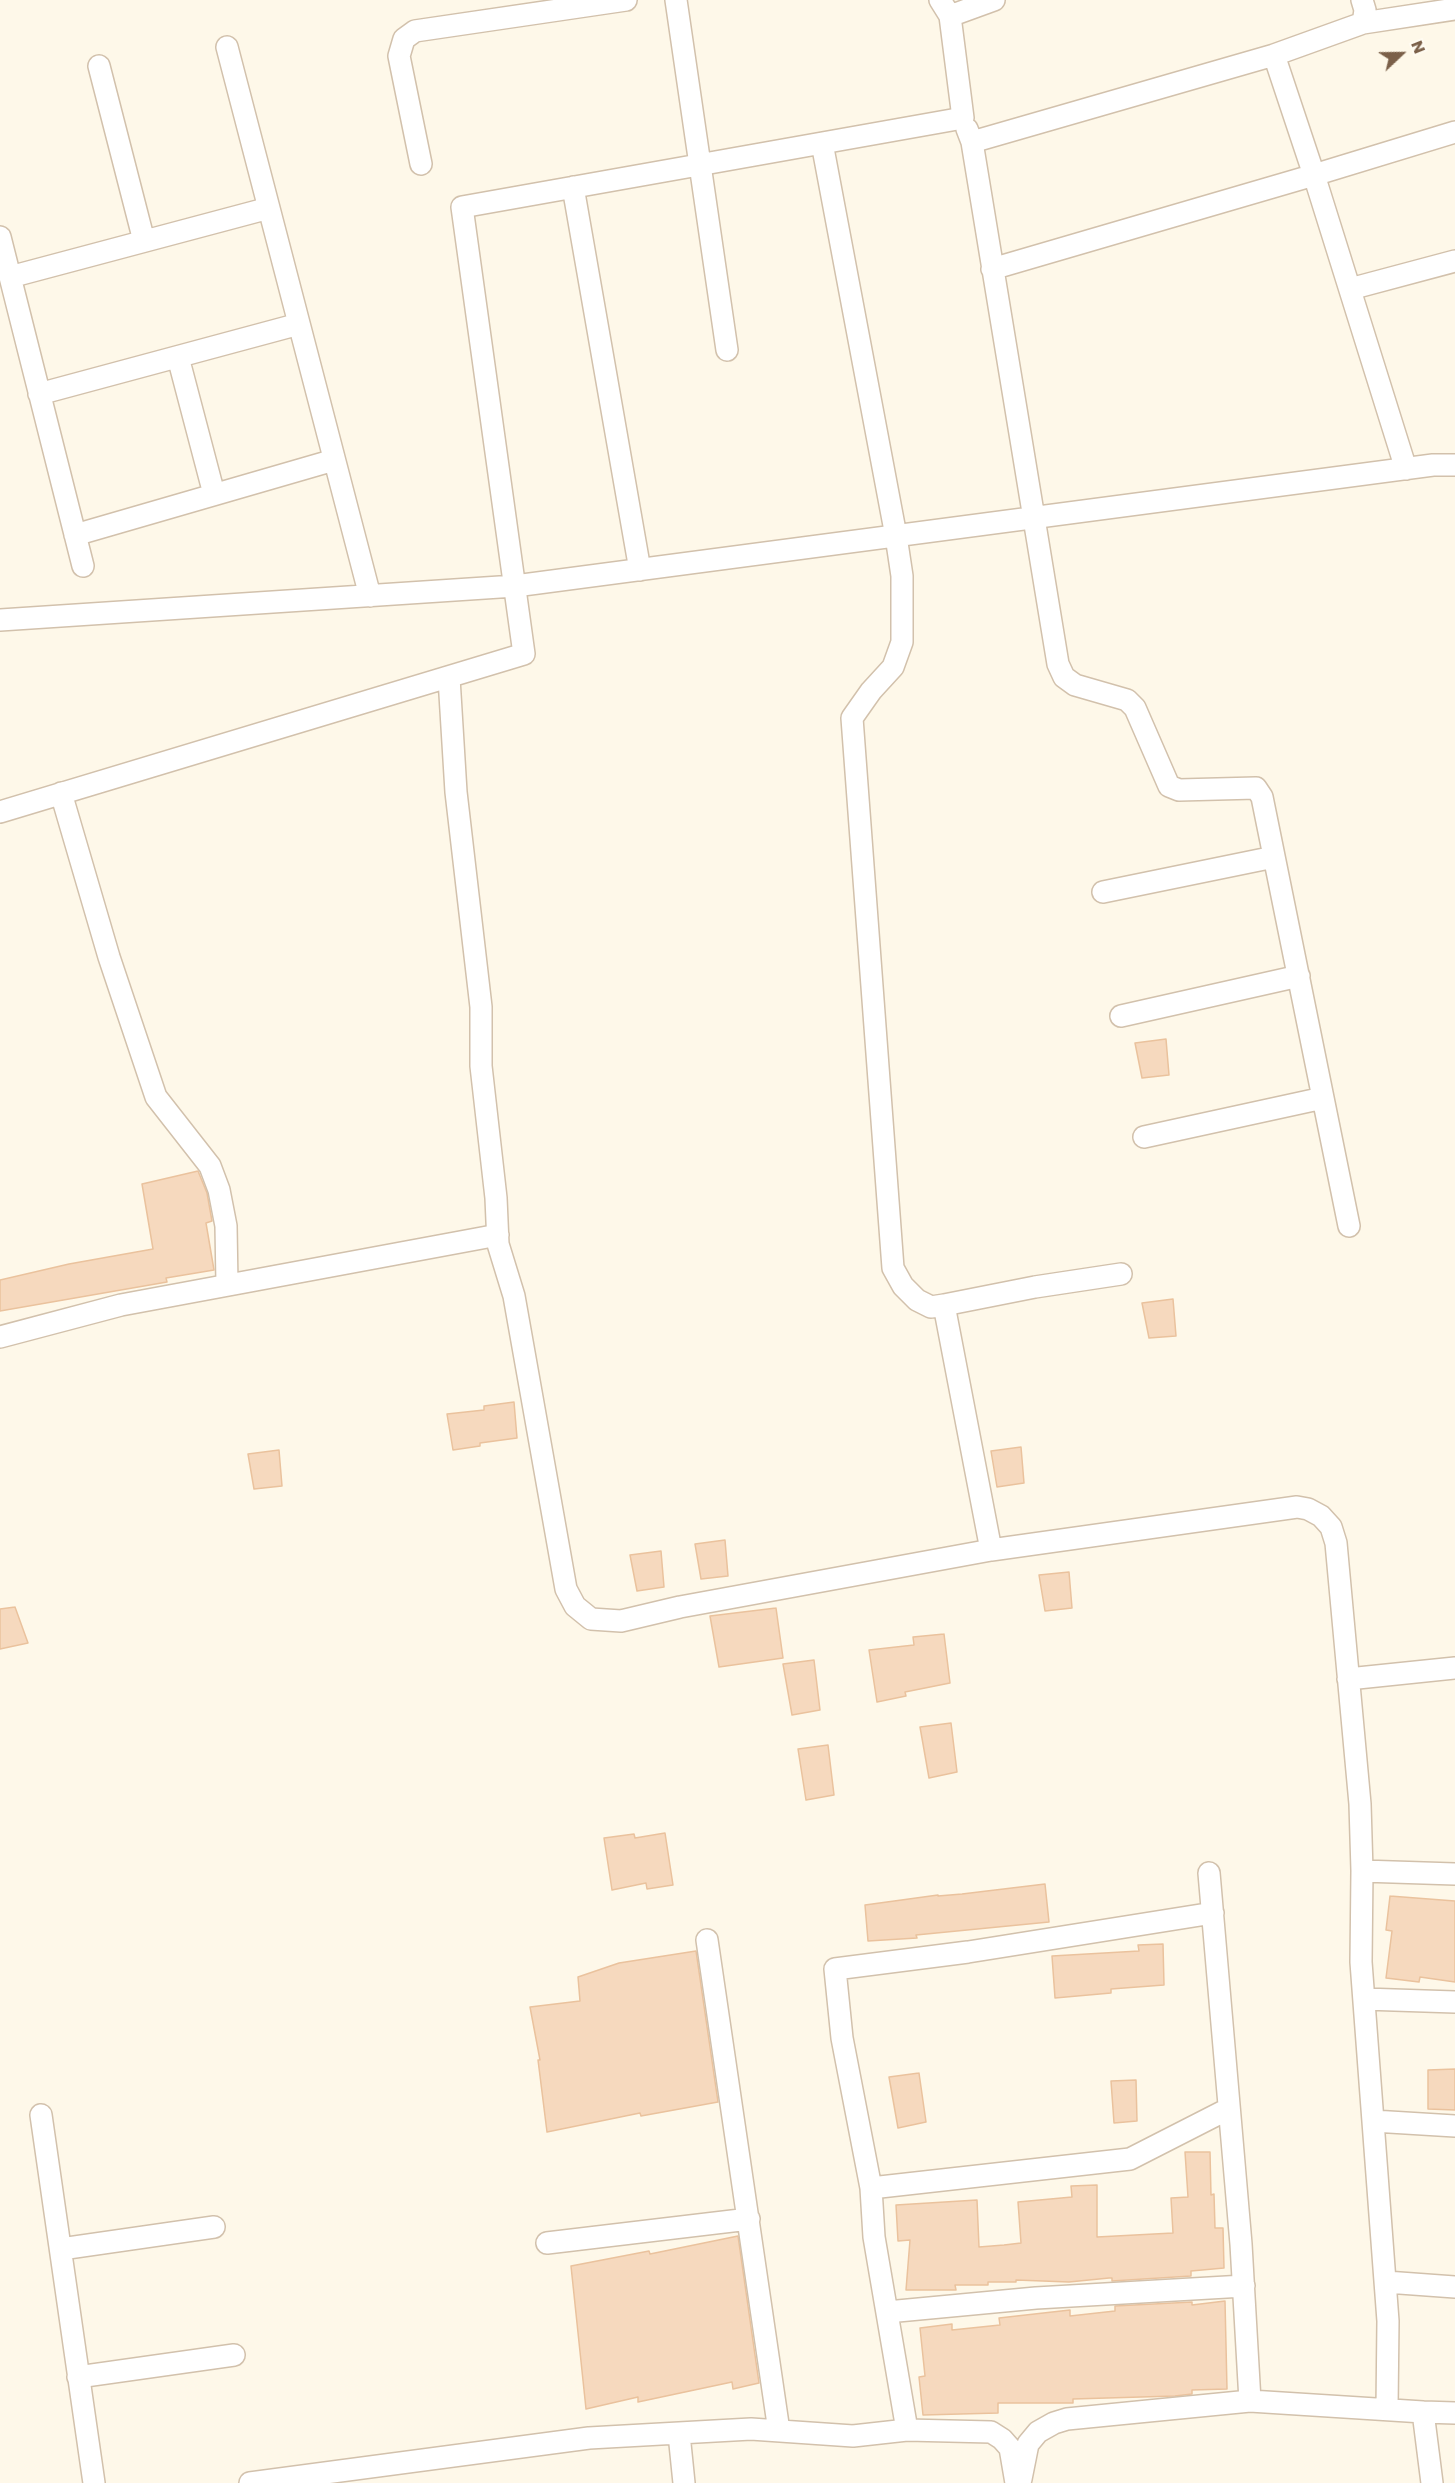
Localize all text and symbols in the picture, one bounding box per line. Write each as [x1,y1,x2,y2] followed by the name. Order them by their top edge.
[1371,24,1431,84] north arrow
[1405,37,1431,57] text: N

